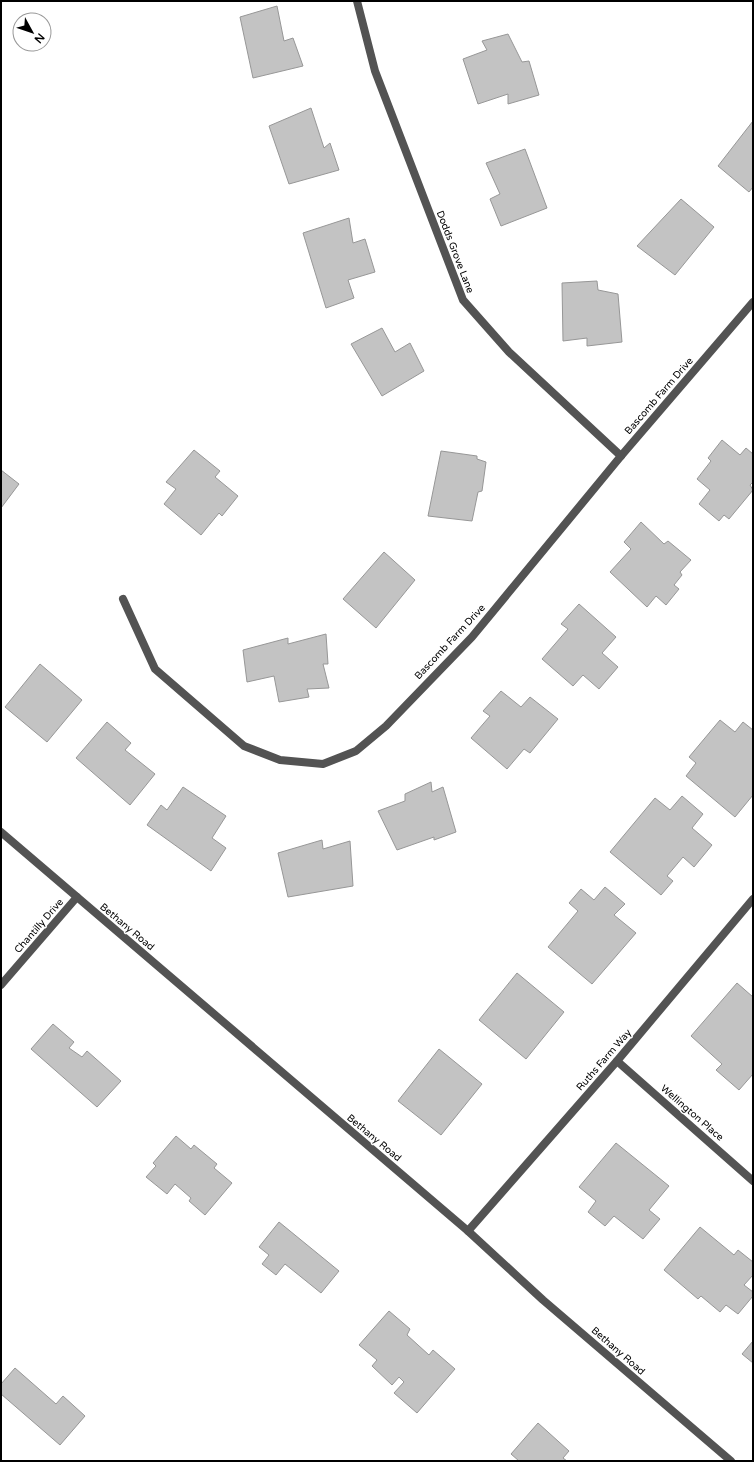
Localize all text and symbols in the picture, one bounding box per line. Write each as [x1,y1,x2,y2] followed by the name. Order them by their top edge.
[12,12,52,52] north arrow
[31,31,47,46] text: N
[434,209,476,295] street label: Dodds Grove Lane
[622,355,696,437] street label: Bascomb Farm Drive
[412,602,488,682] street label: Bascomb Farm Drive
[12,896,66,956] street label: Chantilly Drive
[97,901,157,953] street label: Bethany Road
[574,1026,634,1093] street label: Ruths Farm Way
[658,1082,726,1144] street label: Wellington Place
[344,1112,404,1164] street label: Bethany Road
[589,1324,647,1378] street label: Bethany Road

